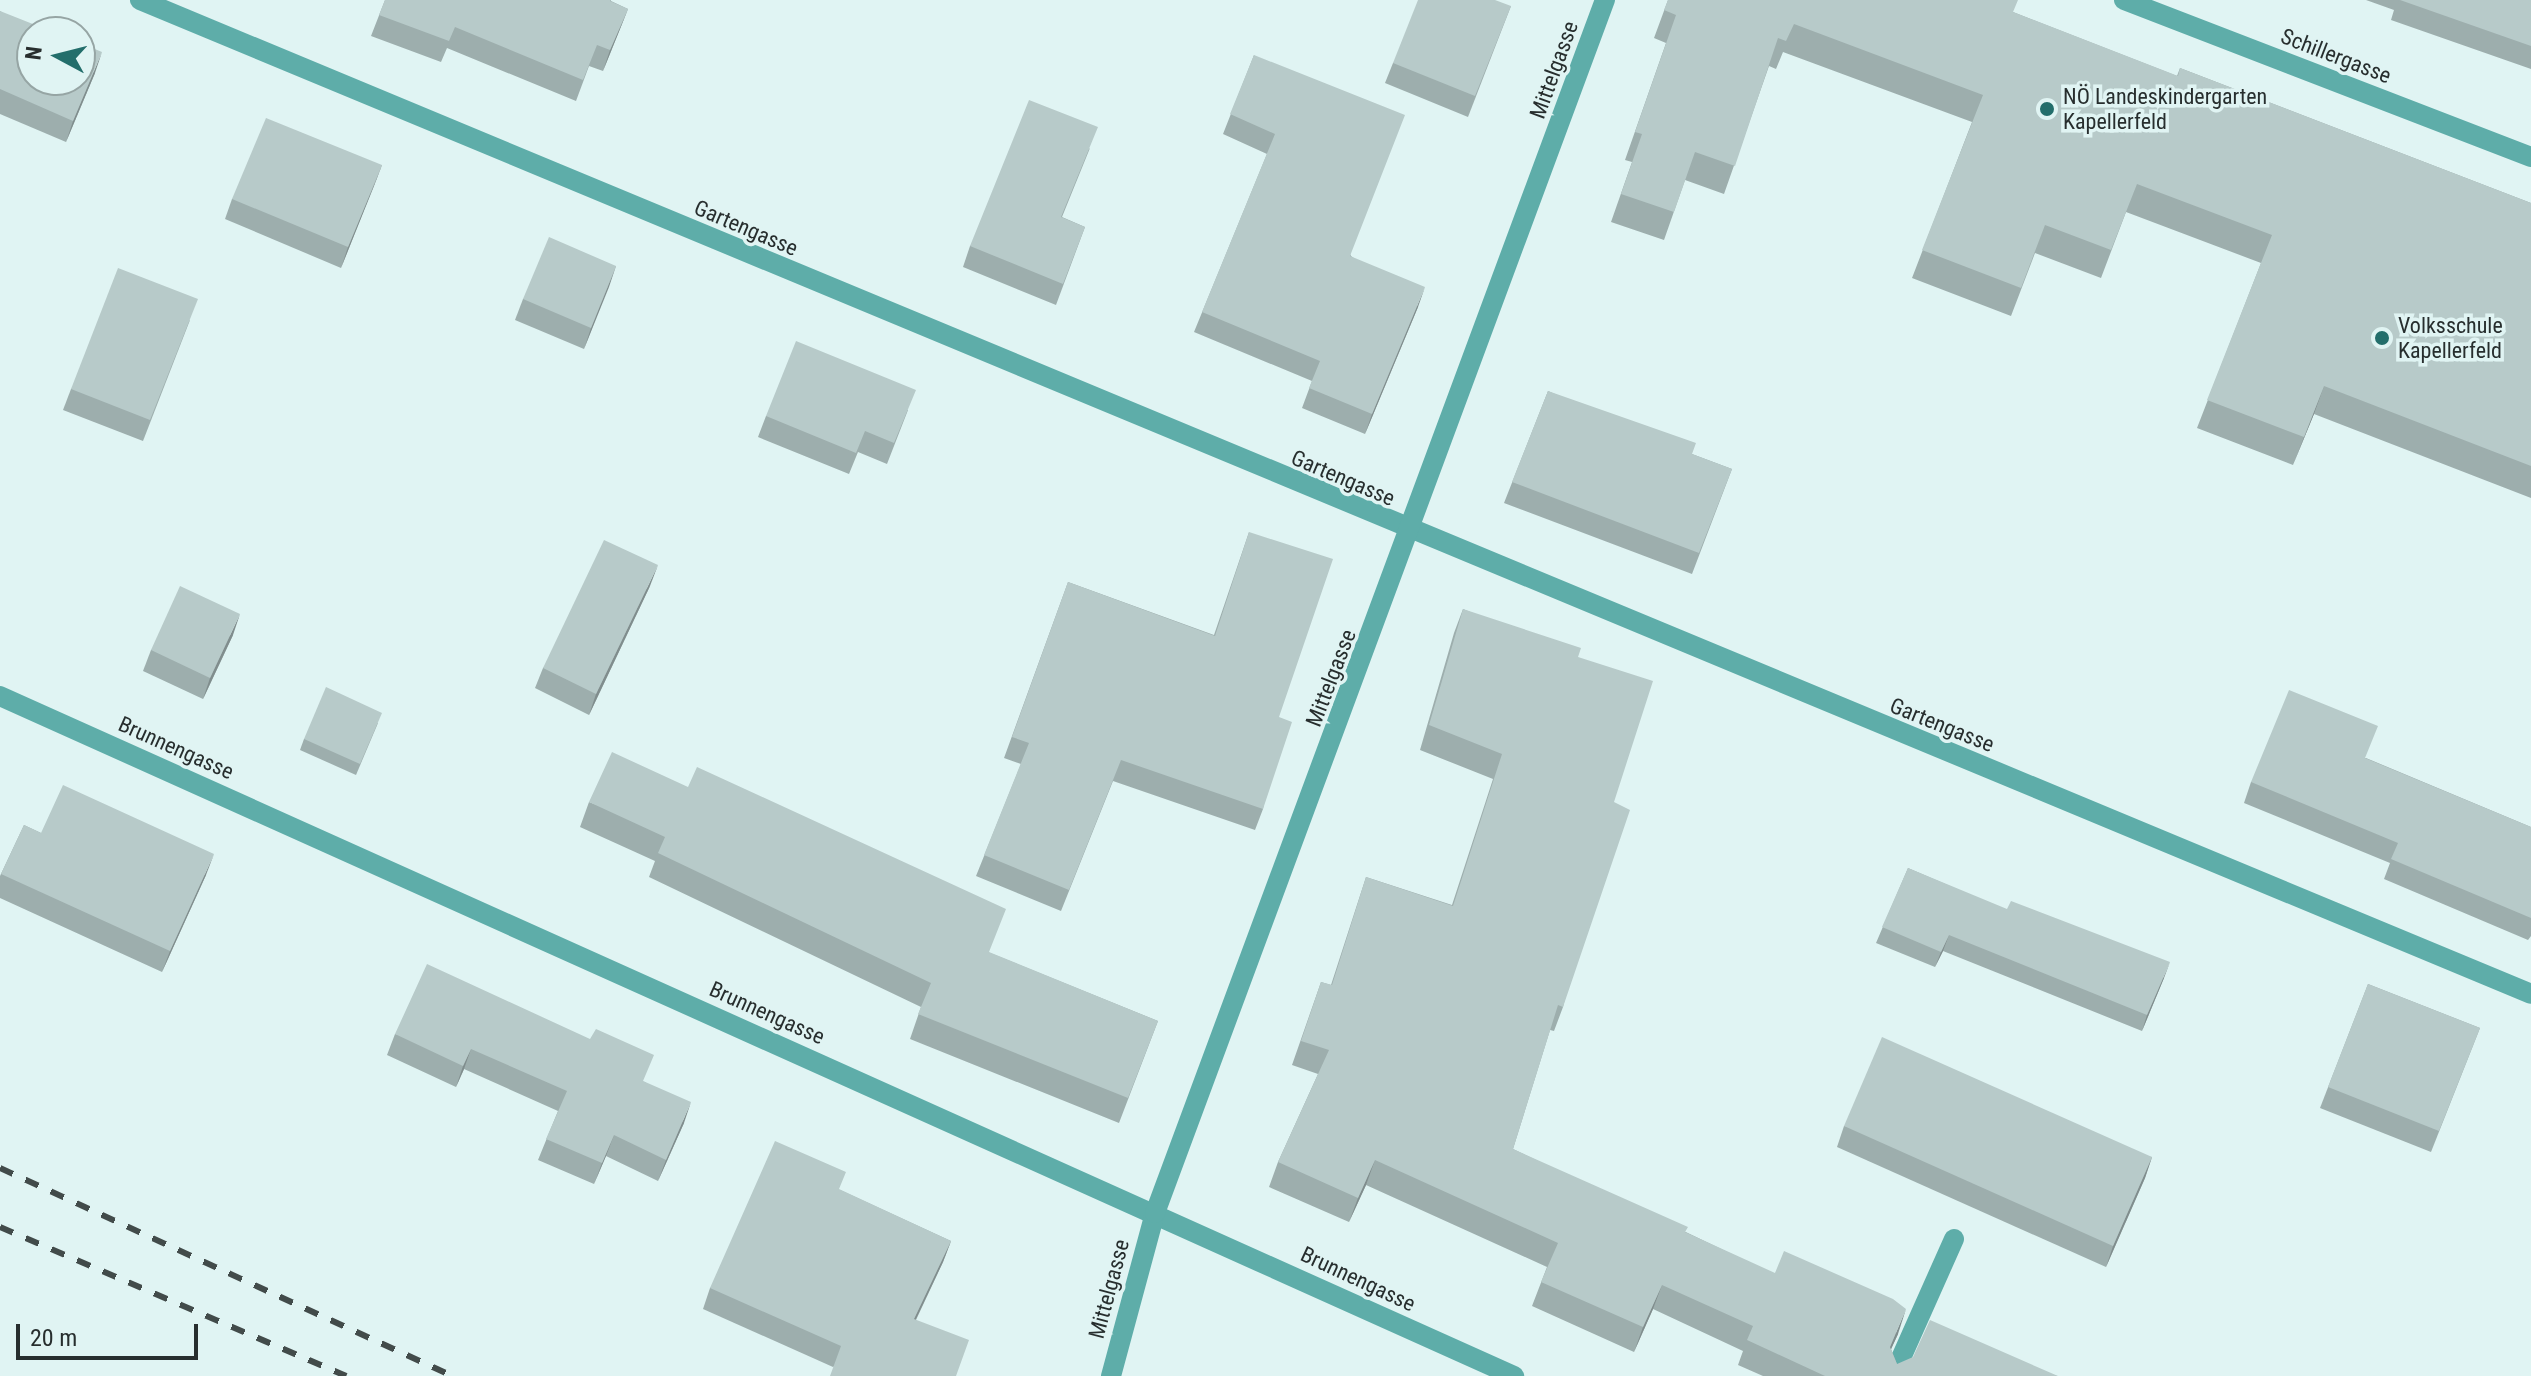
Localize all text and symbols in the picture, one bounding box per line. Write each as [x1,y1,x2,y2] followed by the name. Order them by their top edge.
[16,16,96,96] north arrow
[1524,18,1584,122] street label: Mittelgasse
[2277,23,2395,89] street label: Schillergasse
[20,45,47,61] text: N
[2063,83,2267,134] place label: NÖ Landeskindergarten Kapellerfeld
[2038,100,2056,118] marker: NÖ Landeskindergarten Kapellerfeld
[690,194,802,262] street label: Gartengasse
[2398,312,2503,364] place label: Volksschule Kapellerfeld
[2373,329,2391,347] marker: Volksschule Kapellerfeld
[1287,444,1399,512] street label: Gartengasse
[1300,626,1362,730] street label: Mittelgasse
[1886,692,1998,758] street label: Gartengasse
[114,711,238,785] street label: Brunnengasse
[705,976,829,1050] street label: Brunnengasse
[1083,1236,1135,1342] street label: Mittelgasse
[1297,1241,1419,1317] street label: Brunnengasse
[20,1308,202,1358] scale bar
[30,1324,77,1352] text: 20 m

